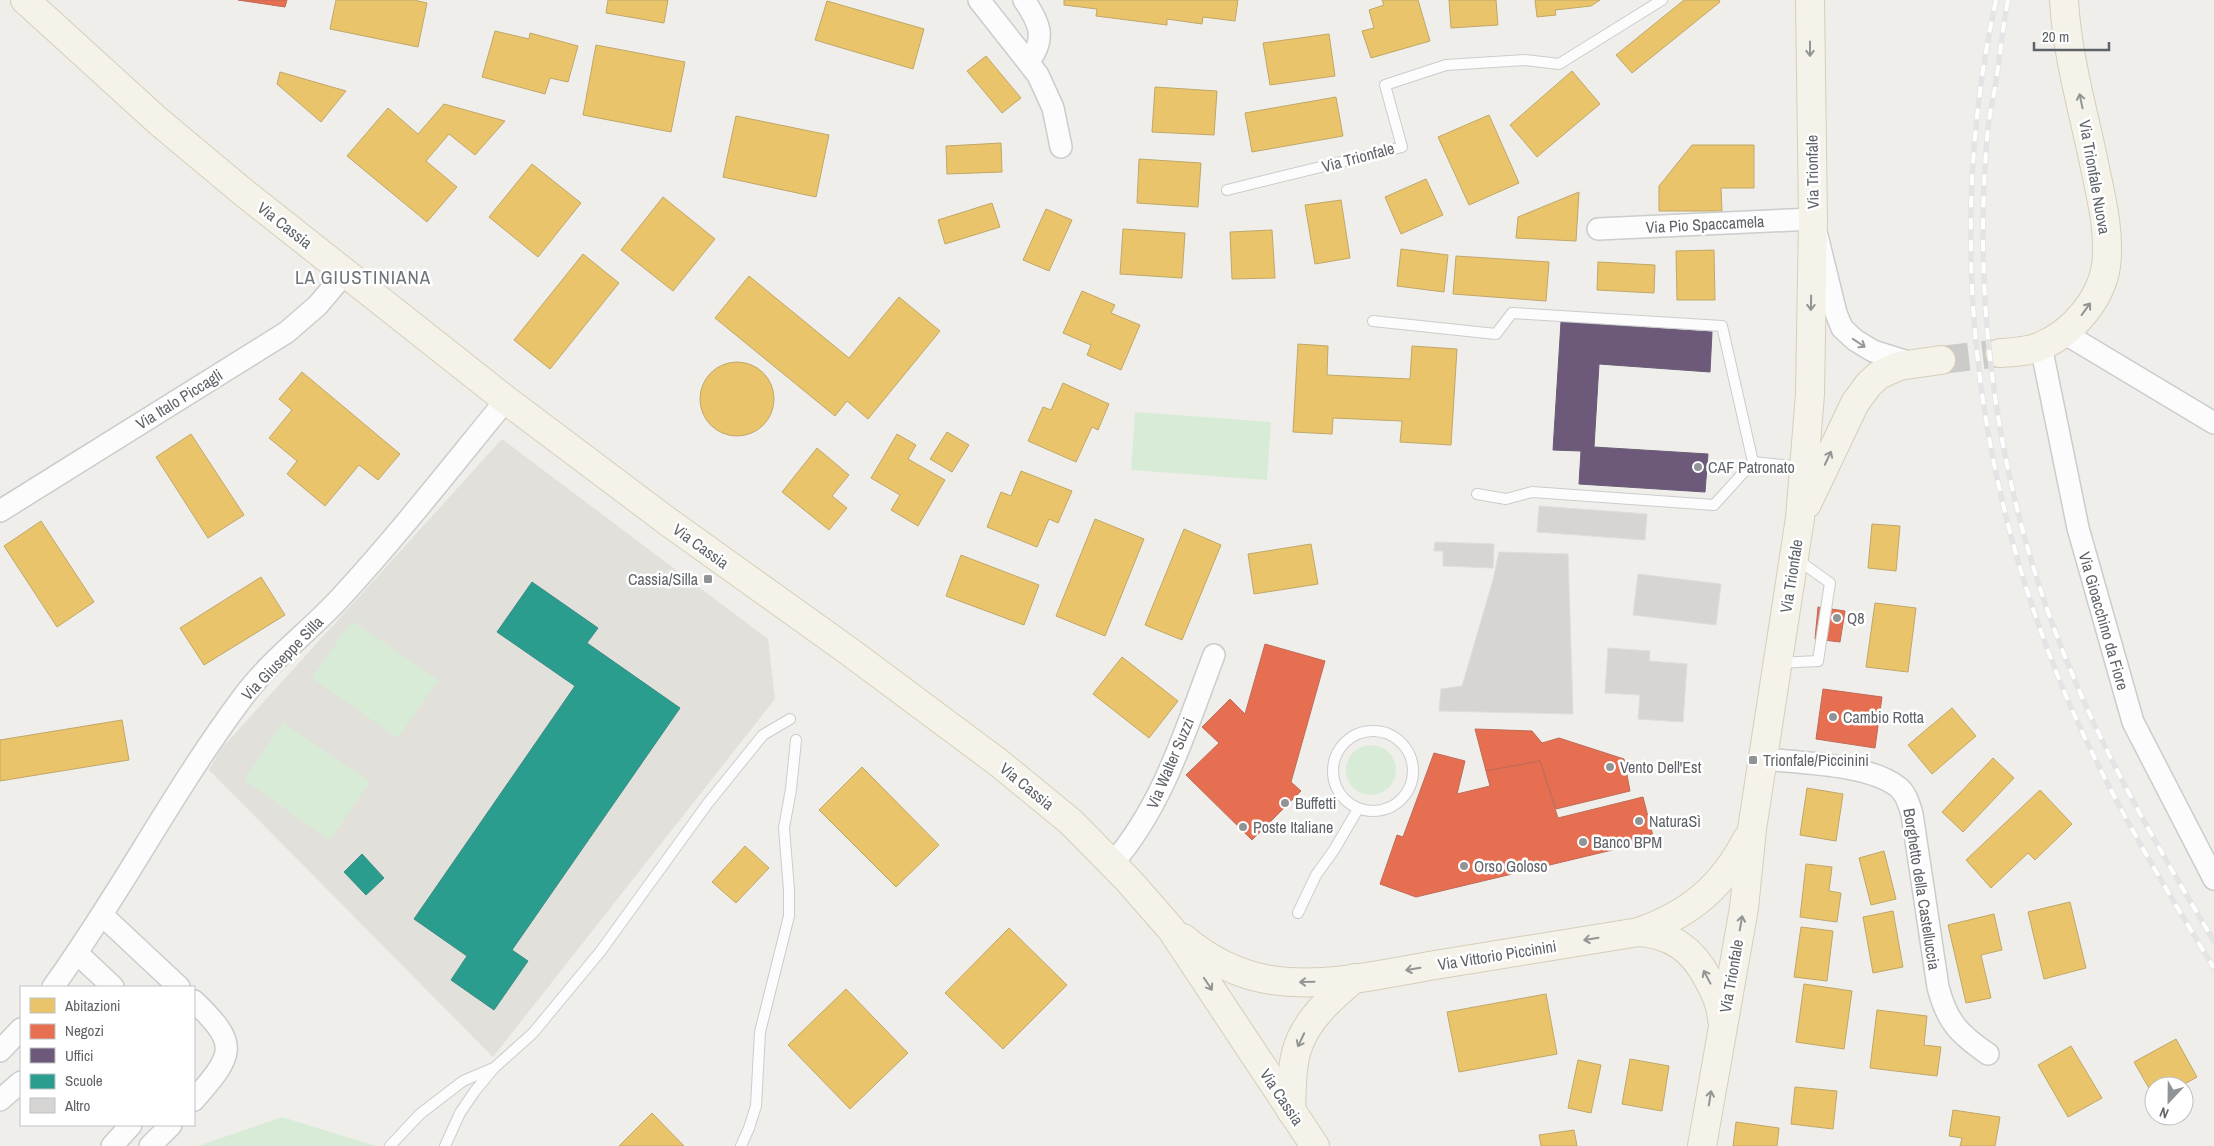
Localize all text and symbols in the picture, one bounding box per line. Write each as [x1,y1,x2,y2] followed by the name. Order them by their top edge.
[2034,20,2109,52] scale bar
[2042,26,2069,47] text: 20 m
[1805,40,1815,56] one-way arrow
[2076,94,2085,110] one-way arrow
[2074,118,2116,237] street label: Via Trionfale Nuova
[1800,135,1824,209] street label: Via Trionfale
[1319,137,1397,177] street label: Via Trionfale
[253,197,318,254] street label: Via Cassia
[1645,210,1766,238] street label: Via Pio Spaccamela
[295,264,431,290] district label: LA GIUSTINIANA
[1806,294,1816,310] one-way arrow
[2081,302,2091,316] one-way arrow
[1852,338,1866,348] one-way arrow
[132,364,226,434] street label: Via Italo Piccagli
[1824,451,1834,466] one-way arrow
[1708,456,1795,478] place label: CAF Patronato
[1692,461,1704,473] marker: CAF Patronato
[669,518,734,574] street label: Via Cassia
[1774,538,1808,614] street label: Via Trionfale
[2074,549,2134,693] street label: Via Gioacchino da Fiore
[628,568,699,590] place label: Cassia/Silla
[702,573,714,585] marker: Cassia/Silla
[1847,607,1865,629] place label: Q8
[236,611,328,705] street label: Via Giuseppe Silla
[1831,612,1843,624] marker: Q8
[1843,706,1925,728] place label: Cambio Rotta
[1827,711,1839,723] marker: Cambio Rotta
[1141,714,1199,812] street label: Via Walter Suzzi
[1763,749,1869,771] place label: Trionfale/Piccinini
[1747,754,1759,766] marker: Trionfale/Piccinini
[1620,756,1702,778] place label: Vento Dell'Est
[995,757,1059,815] street label: Via Cassia
[1604,761,1616,773] marker: Vento Dell'Est
[1295,792,1336,814] place label: Buffetti
[1279,797,1291,809] marker: Buffetti
[1898,807,1946,972] street label: Borghetto della Castelluccia
[1649,810,1701,832] place label: NaturaSì
[1633,815,1645,827] marker: NaturaSì
[1253,816,1333,838] place label: Poste Italiane
[1237,821,1249,833] marker: Poste Italiane
[1593,831,1662,853] place label: Banco BPM
[1577,836,1589,848] marker: Banco BPM
[1474,855,1548,877] place label: Orso Goloso
[1458,860,1470,872] marker: Orso Goloso
[1736,916,1746,932] one-way arrow
[1436,935,1558,975] street label: Via Vittorio Piccinini
[1583,935,1599,945] one-way arrow
[1714,938,1748,1014] street label: Via Trionfale
[1405,964,1421,974] one-way arrow
[1702,970,1712,985] one-way arrow
[1202,977,1213,991] one-way arrow
[1299,977,1316,987] one-way arrow
[20,986,195,1126] legend
[64,995,120,1016] text: Abitazioni
[65,1020,104,1041] text: Negozi
[1296,1033,1306,1048] one-way arrow
[65,1045,94,1066] text: Uffici
[1255,1064,1309,1130] street label: Via Cassia
[65,1070,103,1091] text: Scuole
[2144,1076,2194,1126] north arrow
[1706,1090,1716,1106] one-way arrow
[64,1095,90,1116] text: Altro
[2157,1103,2171,1123] text: N

